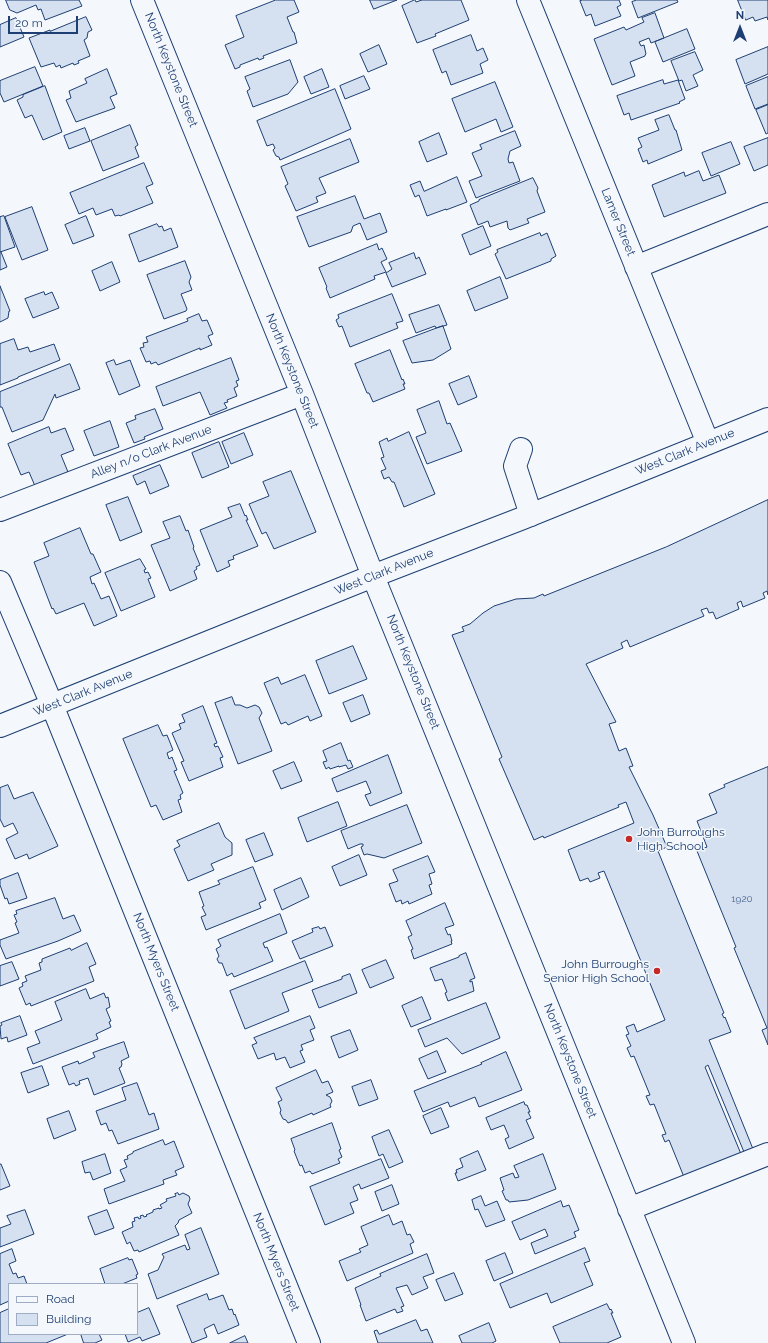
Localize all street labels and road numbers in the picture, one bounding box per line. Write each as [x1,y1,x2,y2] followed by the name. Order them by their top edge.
[141,11,201,129] street label: North Keystone Street
[598,186,638,258] street label: Lamer Street
[262,312,322,430] street label: North Keystone Street
[88,422,214,482] street label: Alley n/o Clark Avenue
[633,426,737,478] street label: West Clark Avenue
[332,546,436,598] street label: West Clark Avenue
[383,613,443,731] street label: North Keystone Street
[31,667,135,719] street label: West Clark Avenue
[130,911,182,1013] street label: North Myers Street
[540,1002,600,1120] street label: North Keystone Street
[250,1211,302,1313] street label: North Myers Street

